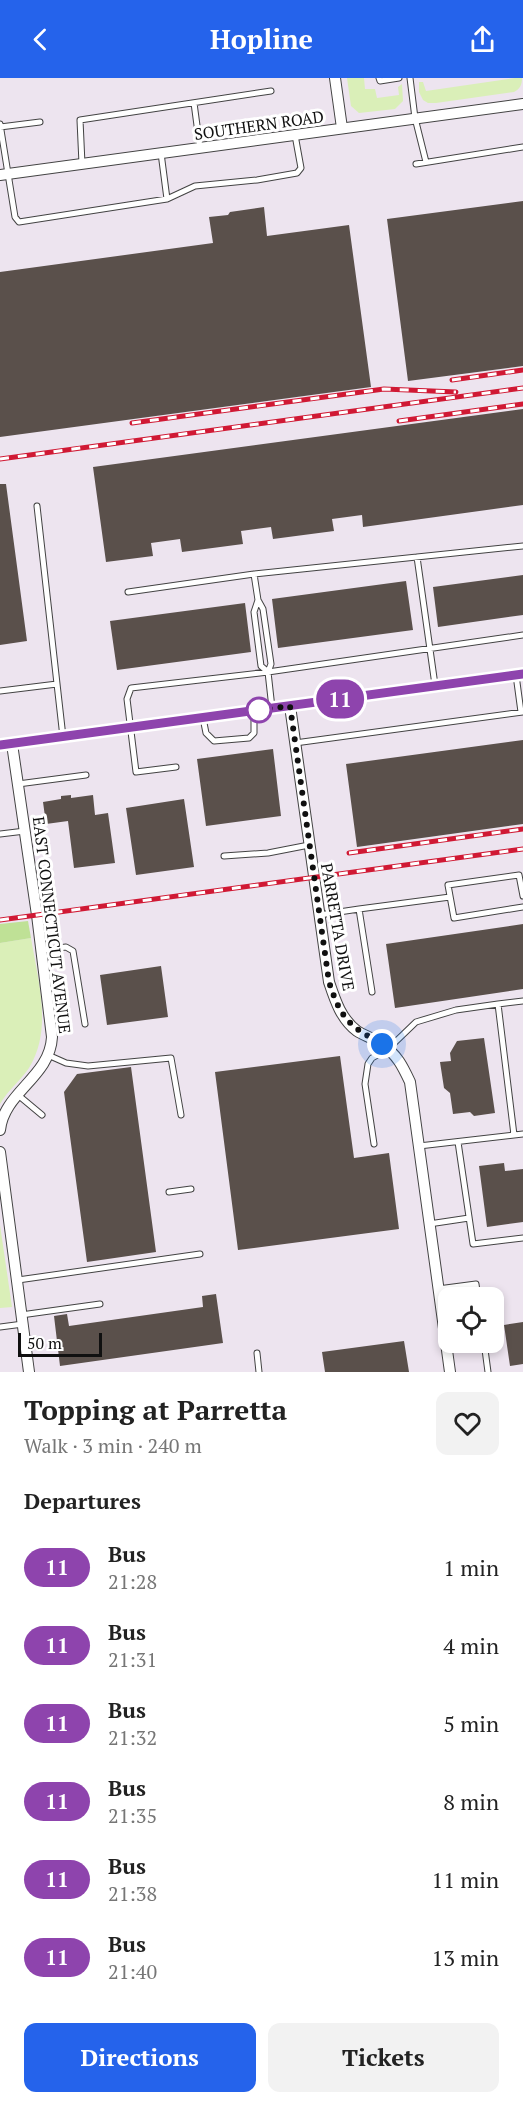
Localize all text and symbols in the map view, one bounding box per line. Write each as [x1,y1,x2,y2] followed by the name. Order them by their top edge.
[210,21,313,57] text: Hopline
[24,23,57,56] icon: back
[466,23,499,56] icon: share
[193,105,325,145] street label: SOUTHERN ROAD
[313,680,367,718] line badge: 11
[328,685,352,713] text: 11
[246,697,272,723] unlabelled marker
[28,815,76,1035] street label: EAST CONNECTICUT AVENUE
[316,861,360,993] street label: PARRETTA DRIVE
[367,1029,397,1059] your location
[438,1287,504,1353] map controls
[438,1287,504,1353] button: locate
[18,1330,102,1358] scale bar
[27,1332,62,1354] text: 50 m
[24,1391,287,1428] text: Topping at Parretta
[436,1392,499,1455] button: heart
[24,1432,202,1459] text: Walk · 3 min · 240 m
[24,1486,141,1515] text: Departures
[108,1539,146,1568] text: Bus
[45,1553,69,1581] text: 11
[443,1553,499,1582] text: 1 min
[108,1568,157,1595] text: 21:28
[108,1617,146,1646] text: Bus
[45,1631,69,1659] text: 11
[443,1631,499,1660] text: 4 min
[108,1646,157,1673] text: 21:31
[108,1695,146,1724] text: Bus
[45,1709,69,1737] text: 11
[443,1709,499,1738] text: 5 min
[108,1724,157,1751] text: 21:32
[108,1773,146,1802] text: Bus
[45,1787,69,1815] text: 11
[443,1787,499,1816] text: 8 min
[108,1802,157,1829] text: 21:35
[108,1851,146,1880] text: Bus
[45,1865,69,1893] text: 11
[432,1865,499,1894] text: 11 min
[108,1880,157,1907] text: 21:38
[108,1929,146,1958] text: Bus
[45,1943,69,1971] text: 11
[432,1943,499,1972] text: 13 min
[108,1958,157,1985] text: 21:40
[24,2023,256,2092] button: Directions
[268,2023,499,2092] button: Tickets

